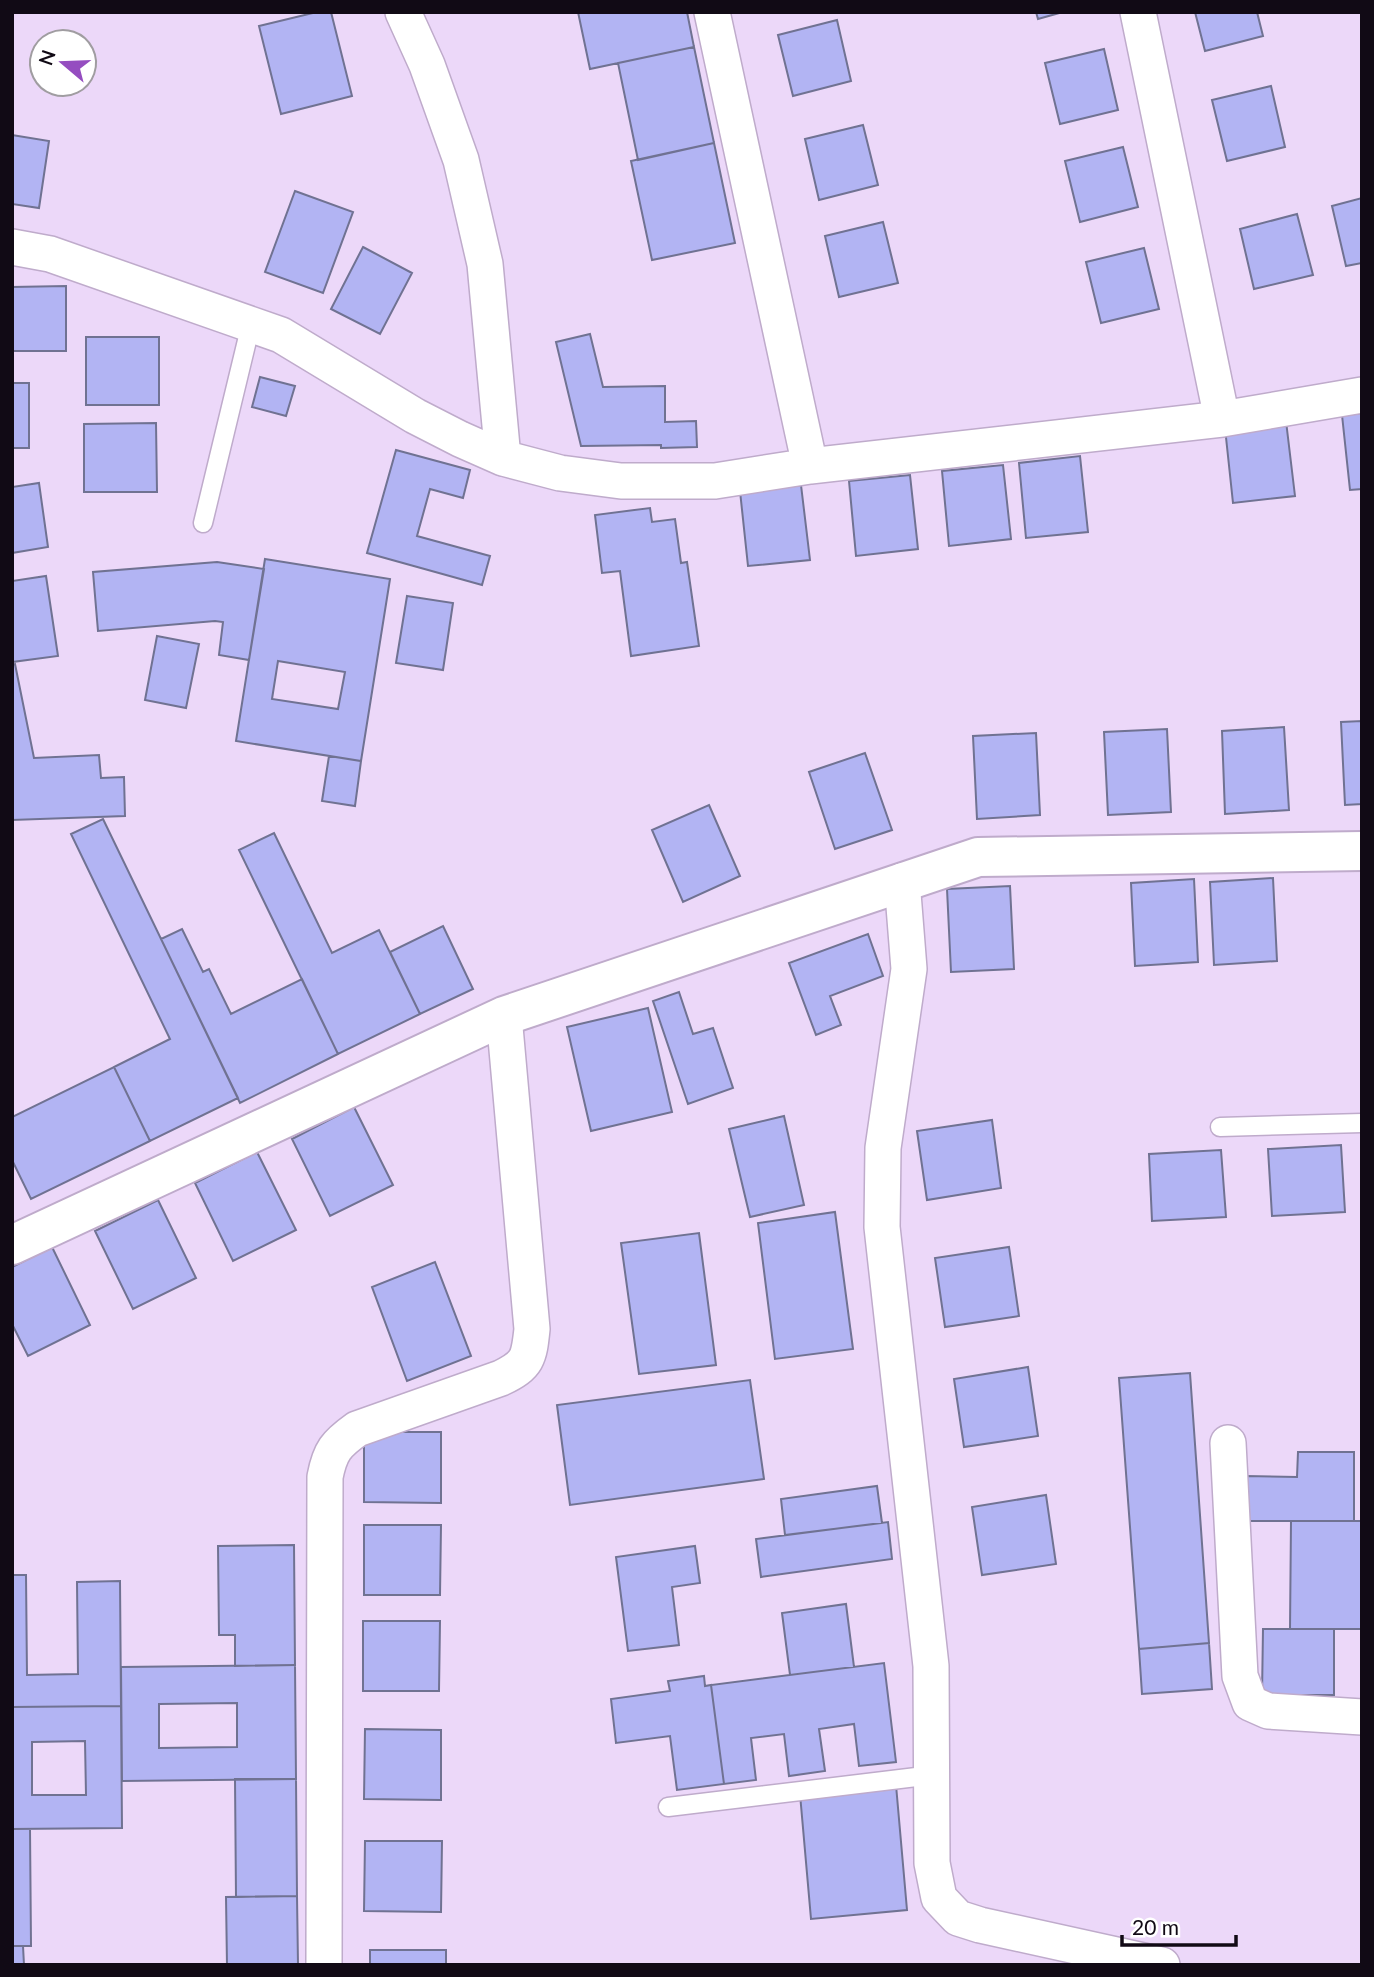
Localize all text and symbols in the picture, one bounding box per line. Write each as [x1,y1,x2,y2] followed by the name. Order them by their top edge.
[28,28,98,98] north arrow
[33,47,60,68] text: N
[1122,1904,1236,1948] scale bar
[1132,1914,1179,1939] text: 20 m

